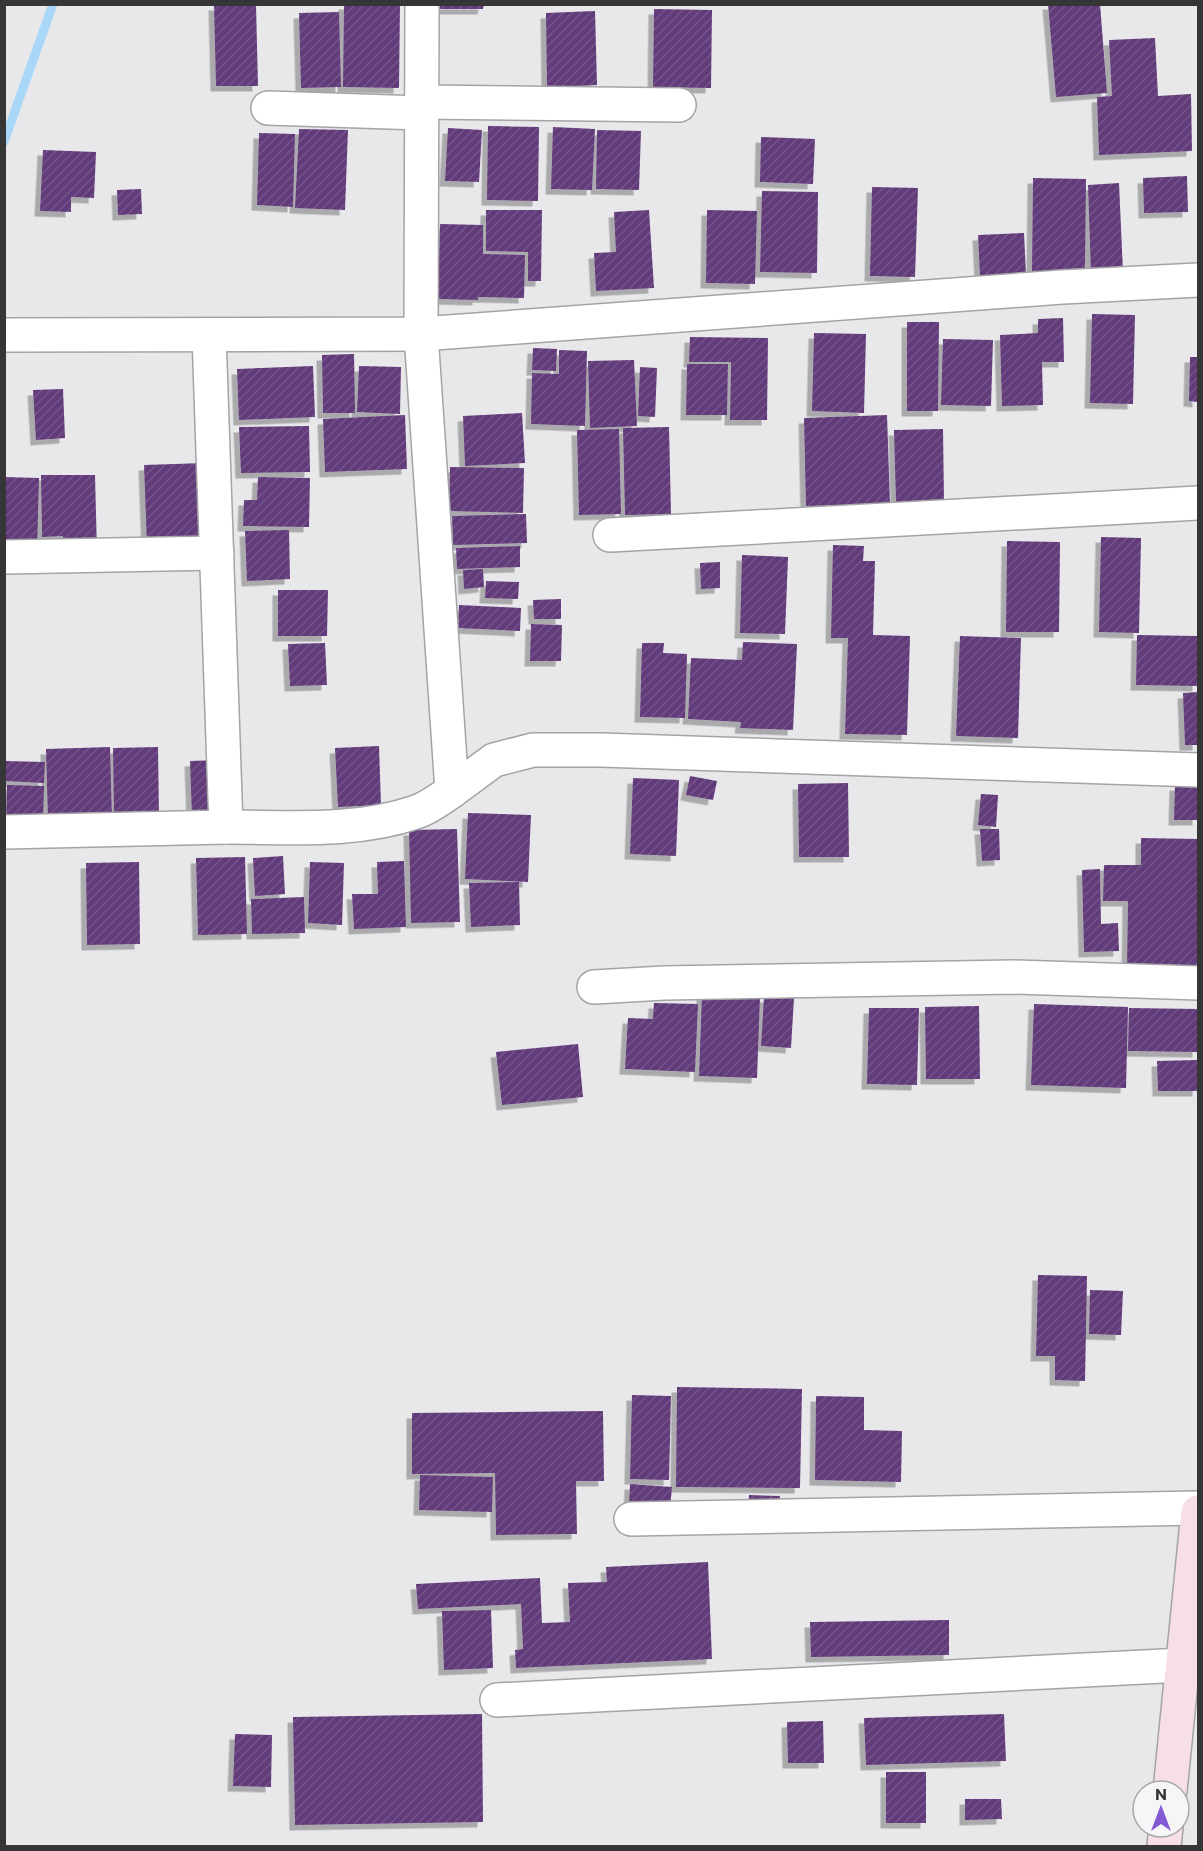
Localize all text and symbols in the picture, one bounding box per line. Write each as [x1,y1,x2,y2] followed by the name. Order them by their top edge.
[1131,1779,1191,1839] north arrow
[1155,1784,1167,1803] text: N

